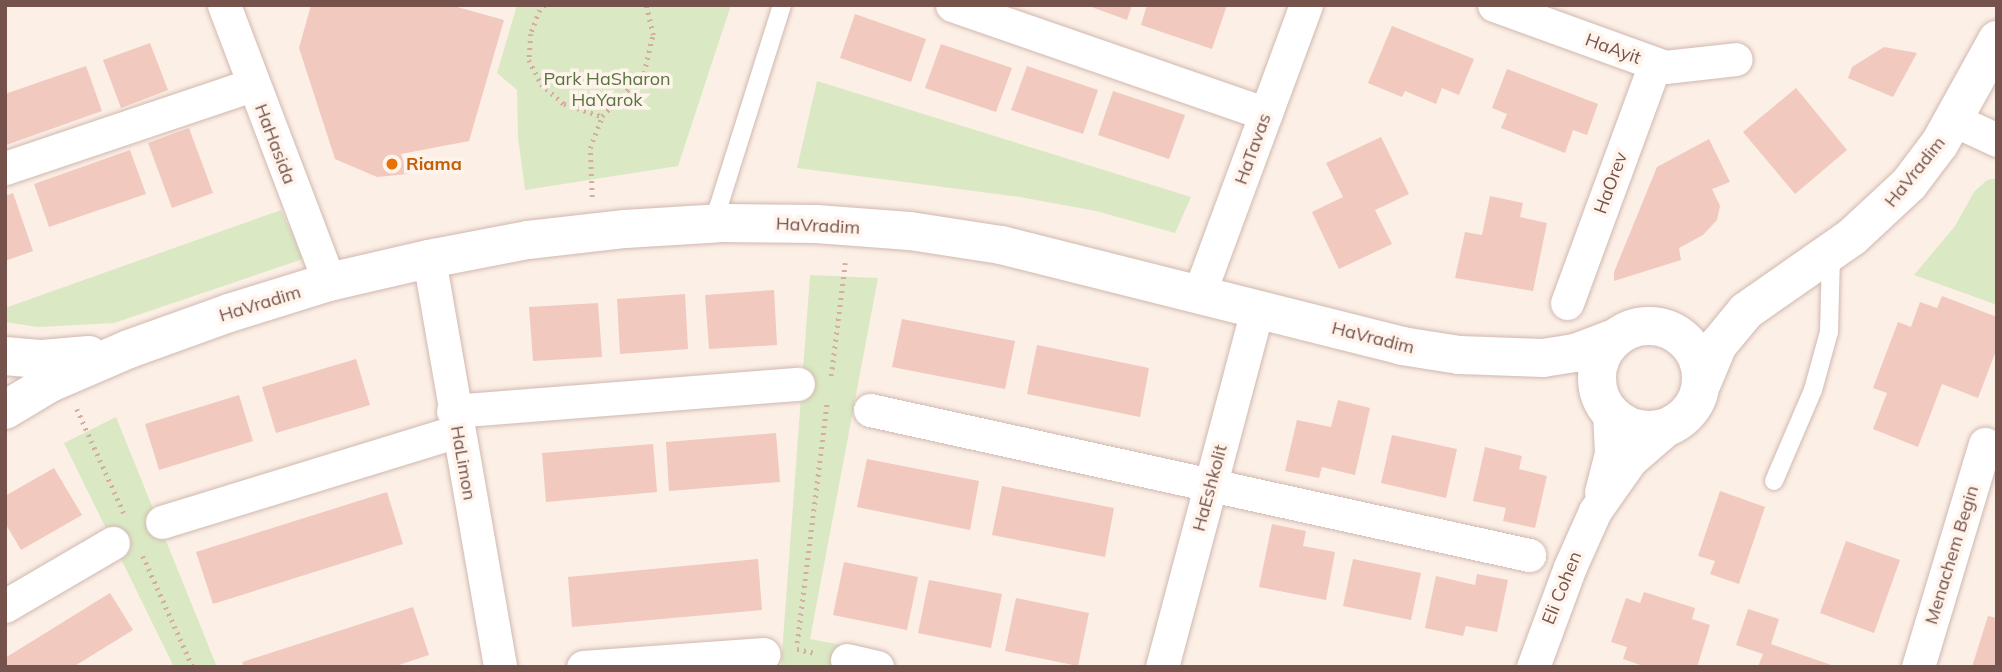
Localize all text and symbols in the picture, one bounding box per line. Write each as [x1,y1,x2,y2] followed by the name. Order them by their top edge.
[1582,29,1644,69] street label: HaAyit
[544,69,670,112] park label: Park HaSharon HaYarok
[250,101,300,187] street label: HaHasida
[1230,111,1276,187] street label: HaTavas
[1880,132,1950,212] street label: HaVradim
[1590,149,1632,217] street label: HaOrev
[406,153,462,175] place label: Riama
[384,156,400,172] marker: Riama
[775,213,861,239] street label: HaVradim
[217,281,303,327] street label: HaVradim
[1330,317,1416,359] street label: HaVradim
[446,424,480,502] street label: HaLimon
[1188,442,1232,534] street label: HaEshkolit
[1921,483,1983,627] street label: Menachem Begin
[1538,548,1586,628] street label: Eli Cohen

